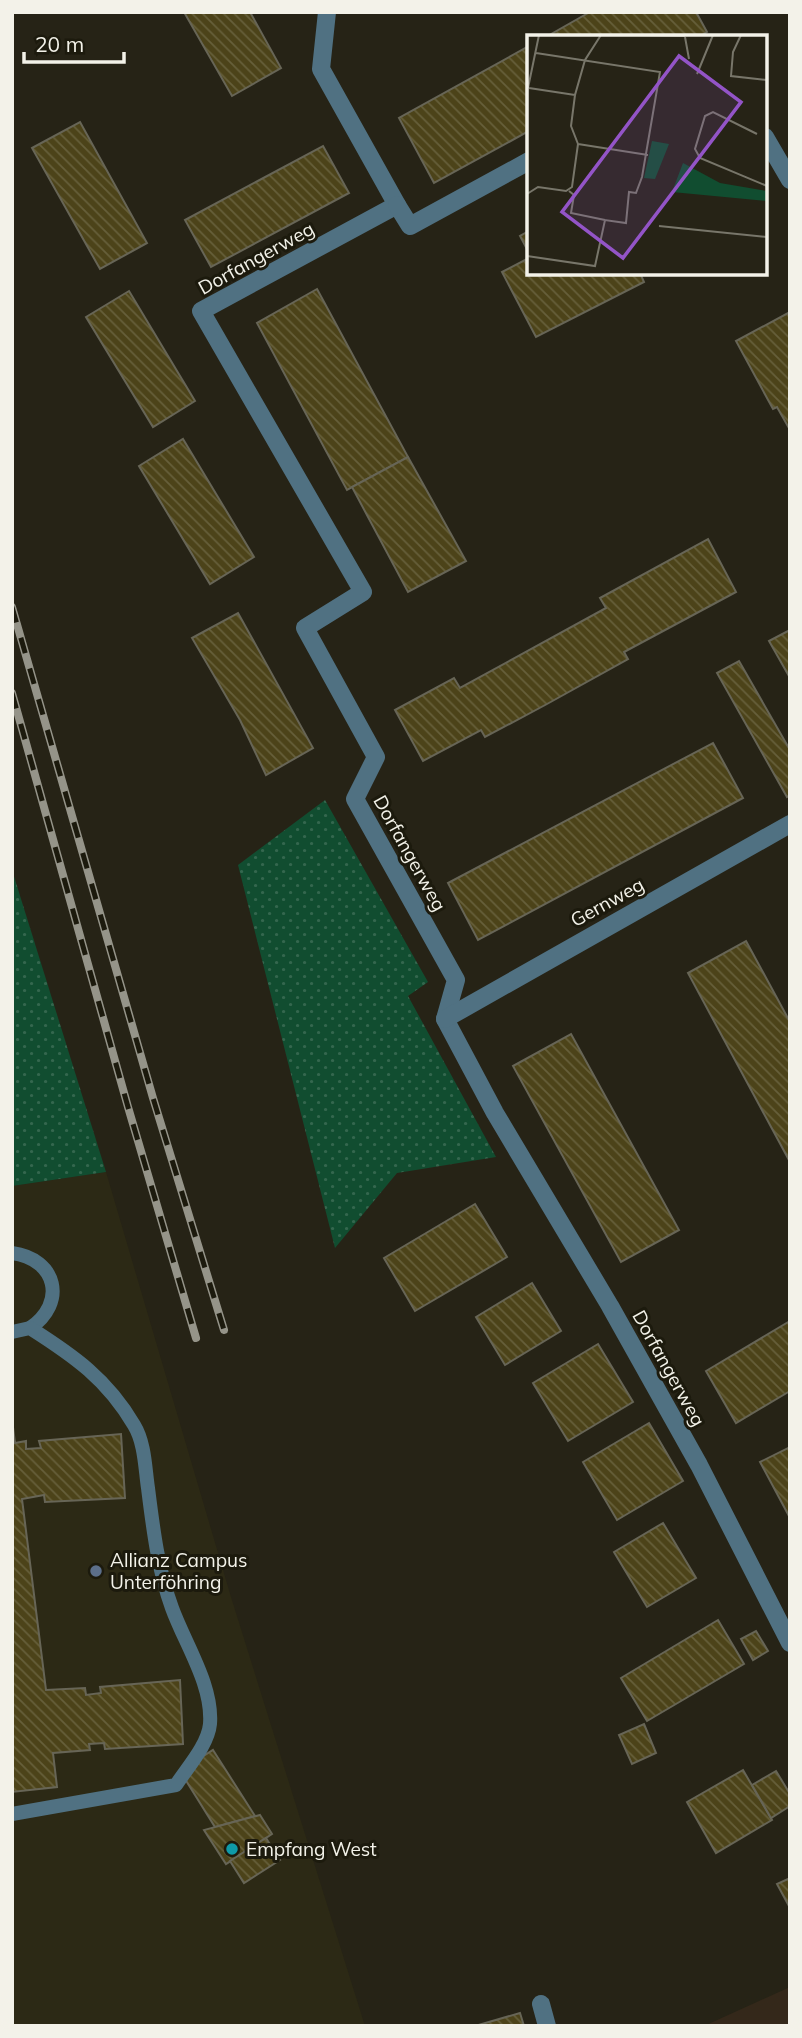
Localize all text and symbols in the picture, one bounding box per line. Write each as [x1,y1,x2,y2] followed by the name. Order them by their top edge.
[24,21,124,65] scale bar
[35,31,84,57] text: 20 m
[527,35,767,275] inset map
[194,216,318,300] street label: Dorfangerweg
[368,791,452,915] street label: Dorfangerweg
[566,872,648,932] street label: Gernweg
[627,1306,711,1430] street label: Dorfangerweg
[110,1548,247,1594] place label: Allianz Campus Unterföhring
[88,1563,104,1579] marker: Allianz Campus Unterföhring
[246,1837,377,1861] place label: Empfang West
[224,1841,240,1857] marker: Empfang West

